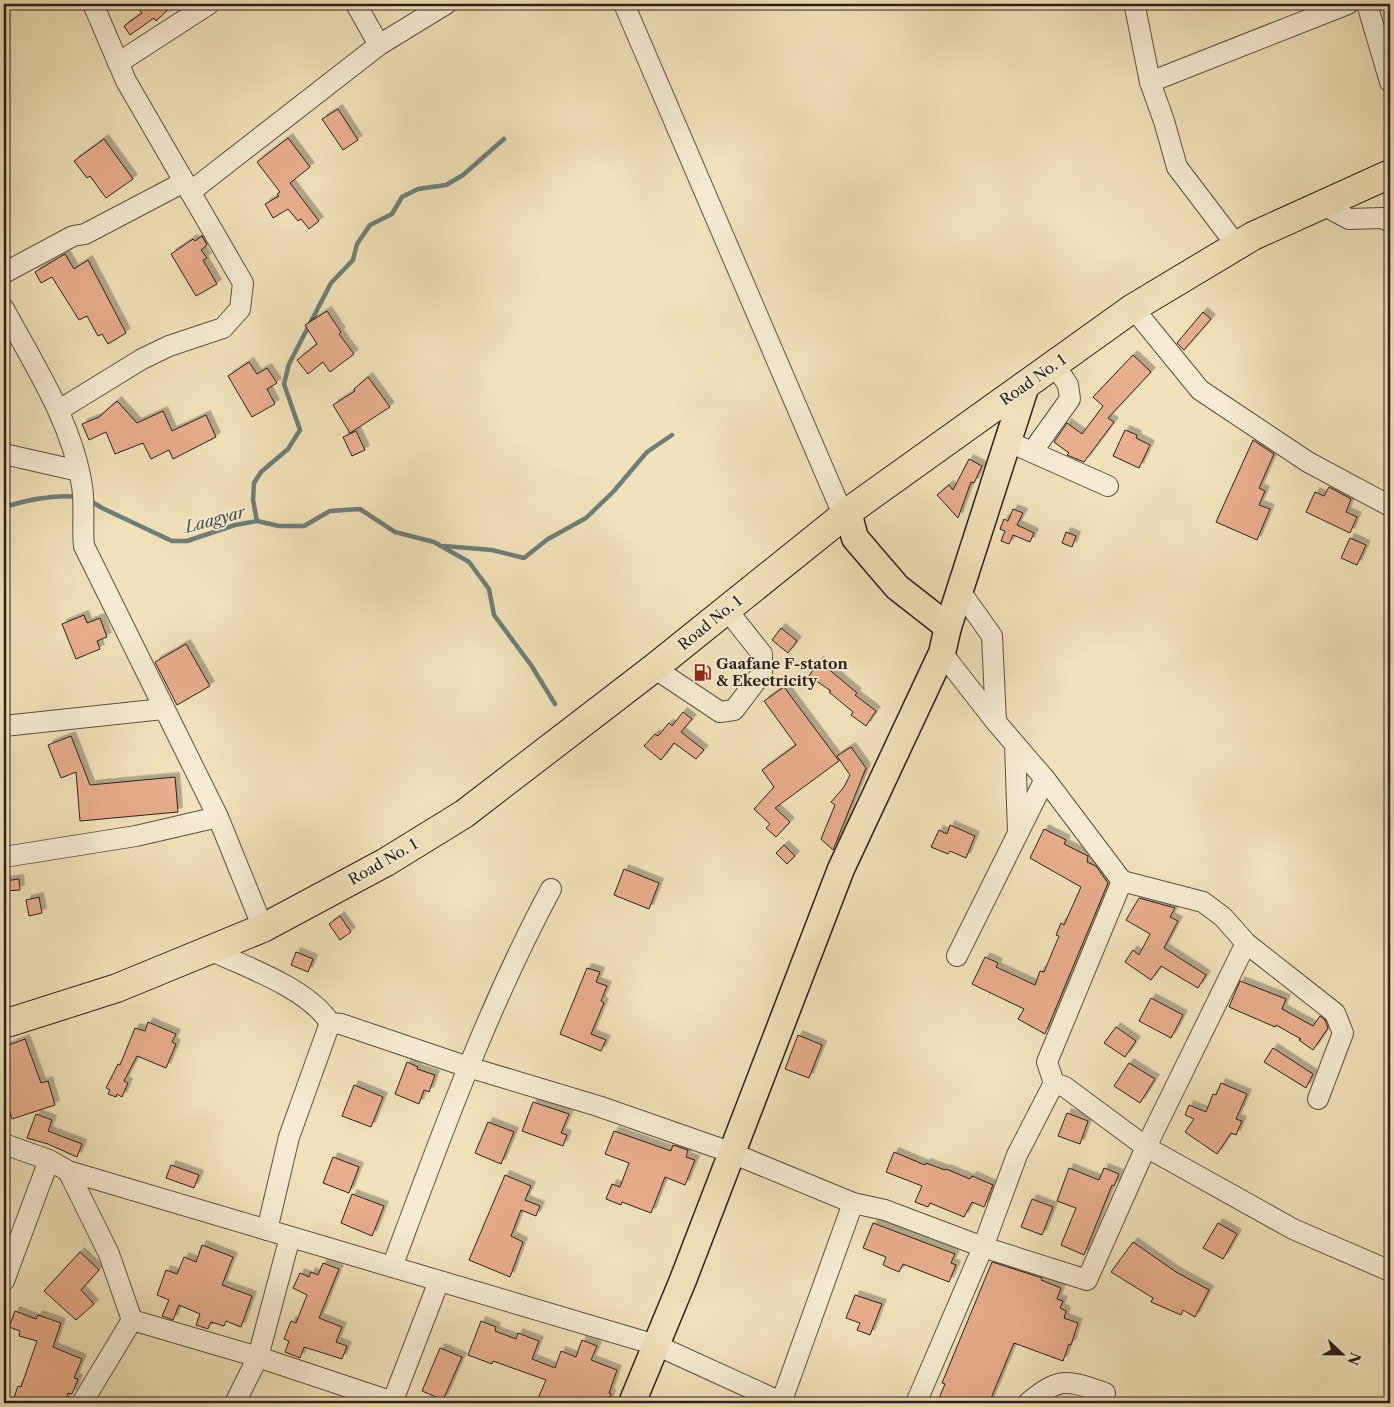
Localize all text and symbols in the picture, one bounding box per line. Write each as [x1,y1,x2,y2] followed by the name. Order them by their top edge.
[996,349,1070,409] street label: Road No. 1
[181,501,249,537] water label: Laagyar
[674,591,746,654] street label: Road No. 1
[716,654,848,690] place label: Gaafane F-staton & Ekectricity
[692,663,712,683] fuel station icon: Gaafane F-staton & Ekectricity
[345,834,421,889] street label: Road No. 1
[1316,1330,1366,1380] north arrow
[1343,1350,1365,1368] text: N

